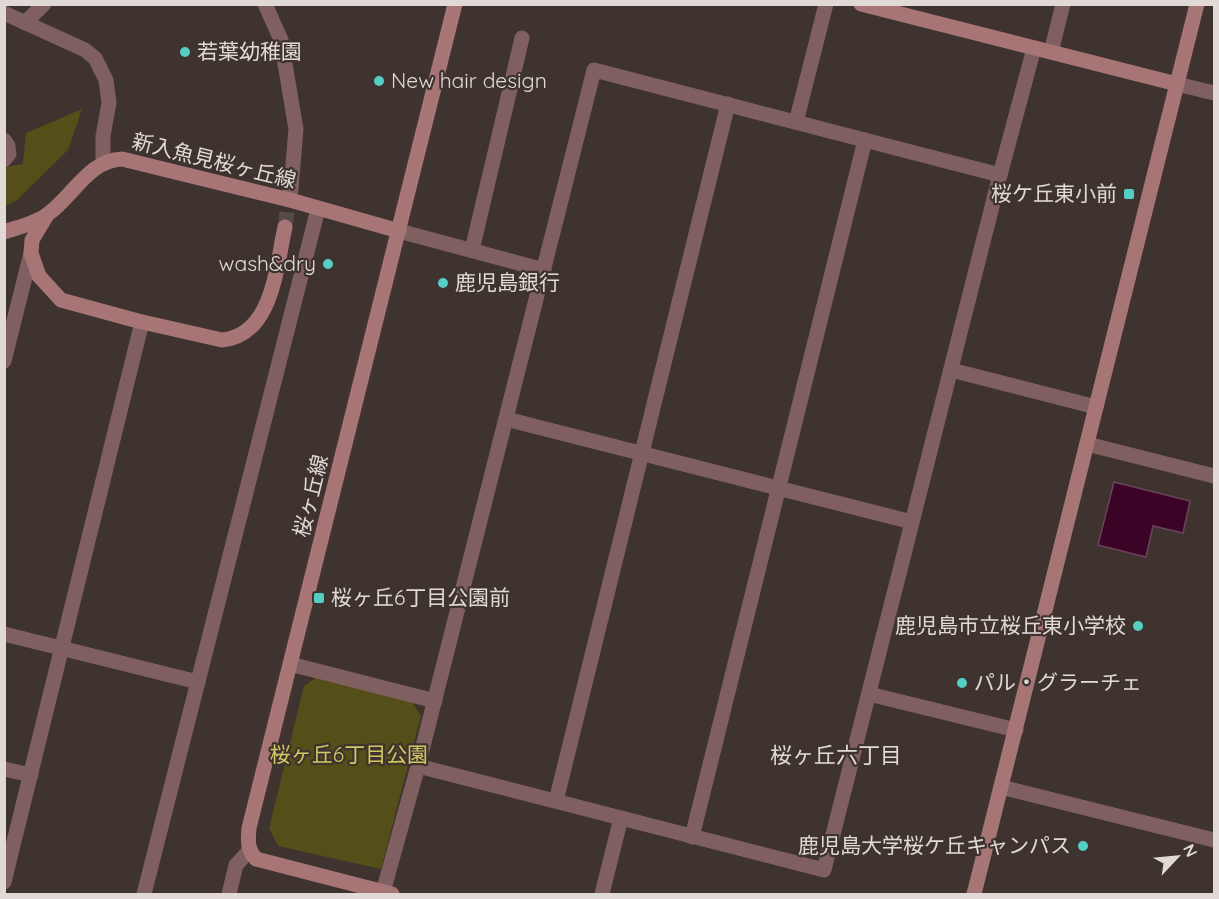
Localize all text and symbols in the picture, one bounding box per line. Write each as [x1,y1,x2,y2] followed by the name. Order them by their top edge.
[197,38,302,64] place label: 若葉幼稚園
[178,45,192,59] marker: 若葉幼稚園
[391,67,547,93] place label: New hair design
[372,74,386,88] marker: New hair design
[130,127,299,193] street label: 新入魚見桜ヶ丘線
[991,180,1117,206] place label: 桜ケ丘東小前
[1122,187,1136,201] marker: 桜ケ丘東小前
[219,250,316,276] place label: wash&dry
[321,257,335,271] marker: wash&dry
[455,269,560,295] place label: 鹿児島銀行
[436,276,450,290] marker: 鹿児島銀行
[287,452,333,540] street label: 桜ヶ丘線
[331,584,510,610] place label: 桜ヶ丘6丁目公園前
[312,591,326,605] marker: 桜ヶ丘6丁目公園前
[895,612,1126,638] place label: 鹿児島市立桜丘東小学校
[1131,619,1145,633] marker: 鹿児島市立桜丘東小学校
[974,669,1142,695] place label: パル・グラーチェ
[955,676,969,690] marker: パル・グラーチェ
[270,741,428,767] park label: 桜ヶ丘6丁目公園
[770,741,902,769] district label: 桜ヶ丘六丁目
[1147,827,1207,887] north arrow
[798,832,1071,858] place label: 鹿児島大学桜ケ丘キャンパス
[1076,839,1090,853] marker: 鹿児島大学桜ケ丘キャンパス
[1179,841,1202,860] text: N

